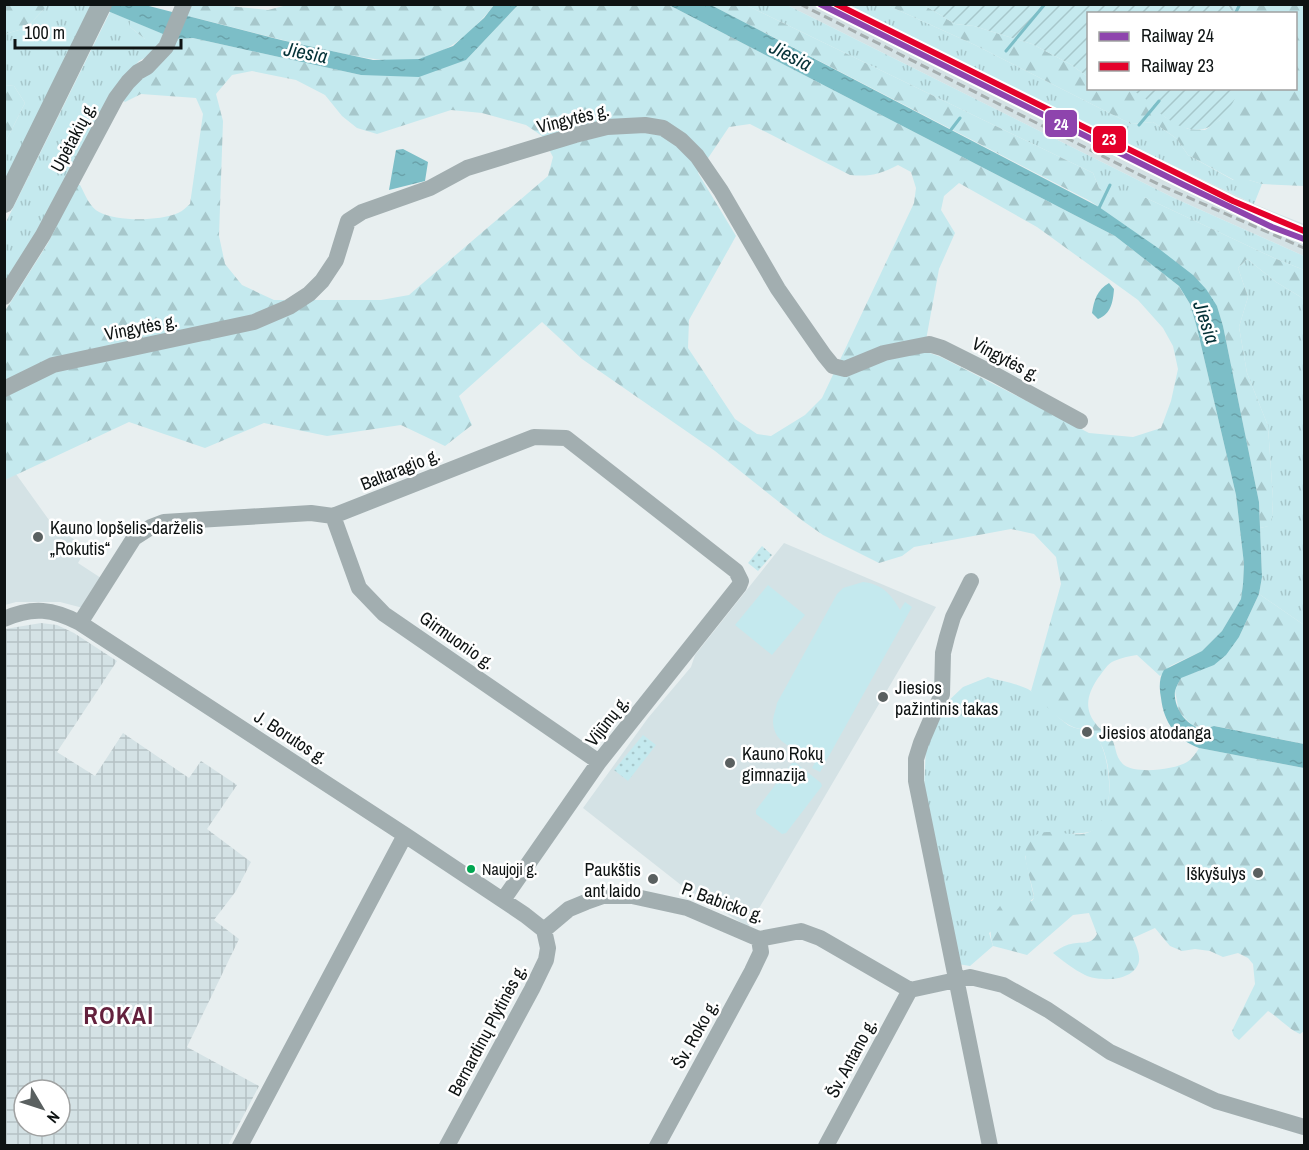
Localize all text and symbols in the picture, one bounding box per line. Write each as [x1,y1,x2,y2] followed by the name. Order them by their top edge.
[15,12,182,50] scale bar
[1087,12,1297,90] legend
[24,20,65,45] text: 100 m
[1141,23,1214,48] text: Railway 24
[764,33,817,77] water label: Jiesia
[281,34,330,69] water label: Jiesia
[1141,53,1214,78] text: Railway 23
[534,97,612,139] street label: Vingytės g.
[44,98,102,176] street label: Upėtakių g.
[1044,109,1078,138] line badge: 24
[1054,113,1069,135] text: 24
[1092,125,1127,154] line badge: 23
[1102,128,1116,150] text: 23
[1187,296,1227,347] water label: Jiesia
[102,308,180,346] street label: Vingytės g.
[968,331,1044,387] street label: Vingytės g.
[357,442,443,496] street label: Baltaragio g.
[50,515,203,561] place label: Kauno lopšelis-darželis „Rokutis“
[31,530,45,544] marker: Kauno lopšelis-darželis „Rokutis“
[415,605,499,675] street label: Girmuonio g.
[895,675,998,721] place label: Jiesios pažintinis takas
[579,690,635,752] street label: Vijūnų g.
[876,690,890,704] marker: Jiesios pažintinis takas
[249,704,333,770] street label: J. Borutos g.
[1099,720,1211,745] place label: Jiesios atodanga
[1080,725,1094,739] marker: Jiesios atodanga
[742,741,824,787] place label: Kauno Rokų gimnazija
[723,756,737,770] marker: Kauno Rokų gimnazija
[584,857,641,903] place label: Paukštis ant laido
[482,858,537,880] place label: Naujoji g.
[1186,861,1246,886] place label: Iškyšulys
[465,863,477,875] marker: Naujoji g.
[1251,866,1265,880] marker: Iškyšulys
[646,872,660,886] marker: Paukštis ant laido
[678,876,768,928] street label: P. Babicko g.
[442,960,532,1100] street label: Bernardinų Plytinės g.
[666,995,724,1073] street label: Šv. Roko g.
[84,999,154,1031] district label: ROKAI
[820,1014,882,1102] street label: Šv. Antano g.
[12,1078,72,1138] north arrow
[42,1107,65,1128] text: N

